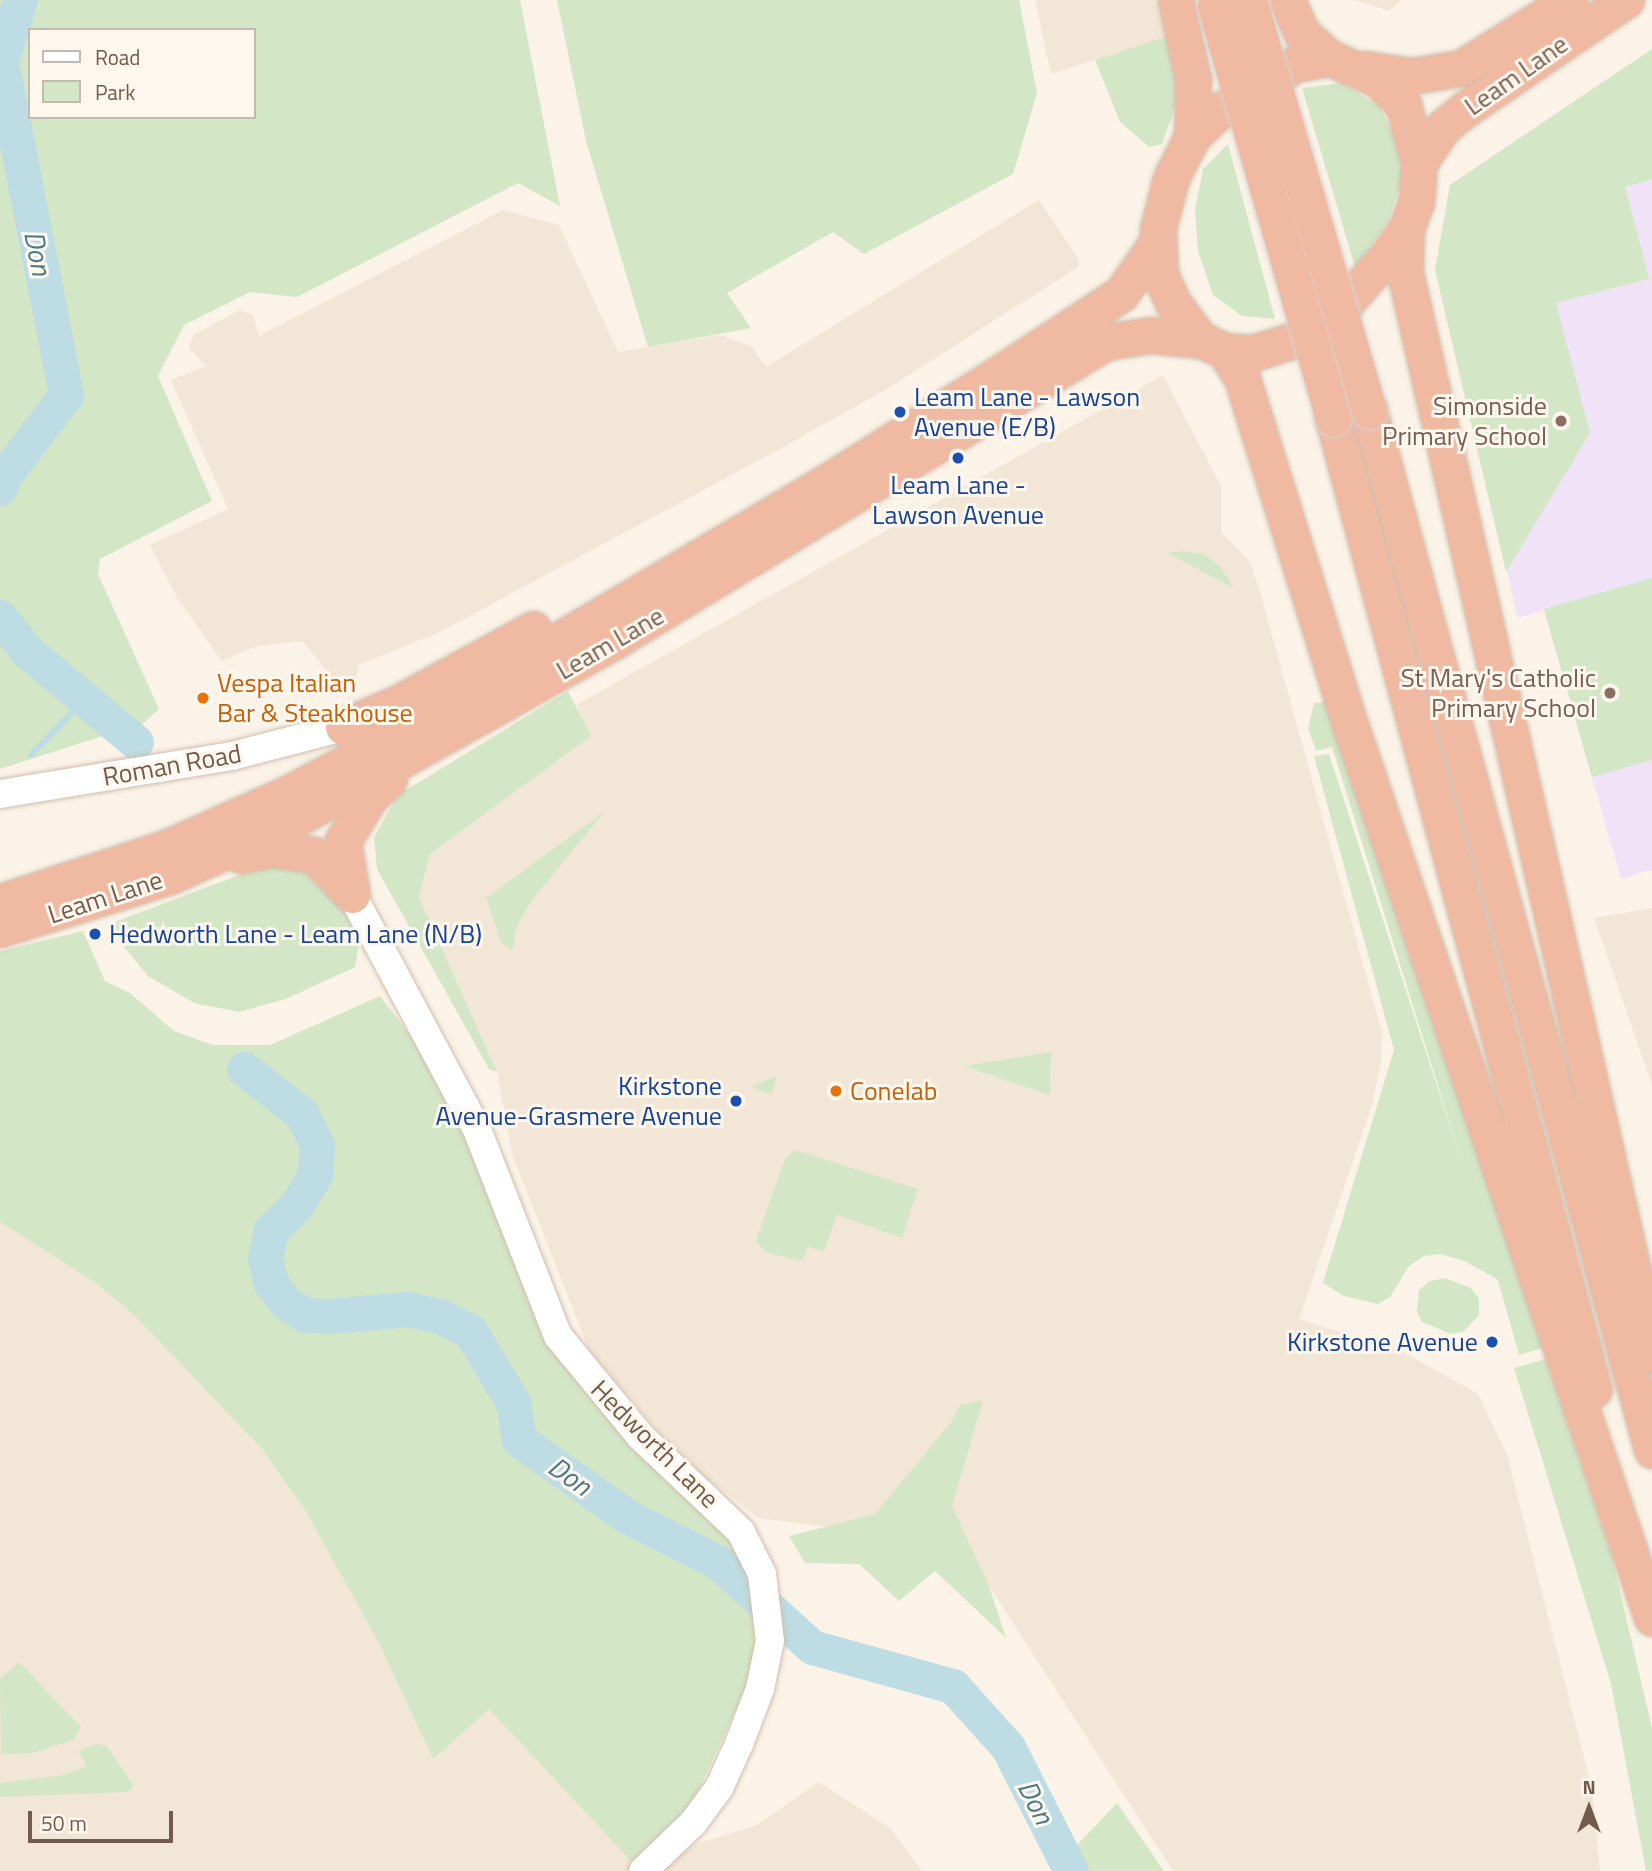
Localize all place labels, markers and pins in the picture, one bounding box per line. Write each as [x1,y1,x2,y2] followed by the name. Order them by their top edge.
[914,381,1140,442] place label: Leam Lane - Lawson Avenue (E/B)
[1382,390,1547,452] place label: Simonside Primary School
[892,404,908,420] marker: Leam Lane - Lawson Avenue (E/B)
[1553,413,1569,429] marker: Simonside Primary School
[950,450,966,466] marker: Leam Lane - Lawson Avenue
[872,469,1044,530] place label: Leam Lane - Lawson Avenue
[1401,662,1596,724] place label: St Mary's Catholic Primary School
[217,667,413,728] place label: Vespa Italian Bar & Steakhouse
[1602,685,1618,701] marker: St Mary's Catholic Primary School
[195,690,211,706] marker: Vespa Italian Bar & Steakhouse
[109,918,482,950] place label: Hedworth Lane - Leam Lane (N/B)
[87,926,103,942] marker: Hedworth Lane - Leam Lane (N/B)
[435,1070,722,1132] place label: Kirkstone Avenue-Grasmere Avenue
[850,1075,937,1107] place label: Conelab
[828,1083,844,1099] marker: Conelab
[728,1093,744,1109] marker: Kirkstone Avenue-Grasmere Avenue
[1287,1326,1478,1358] place label: Kirkstone Avenue
[1484,1334,1500,1350] marker: Kirkstone Avenue

